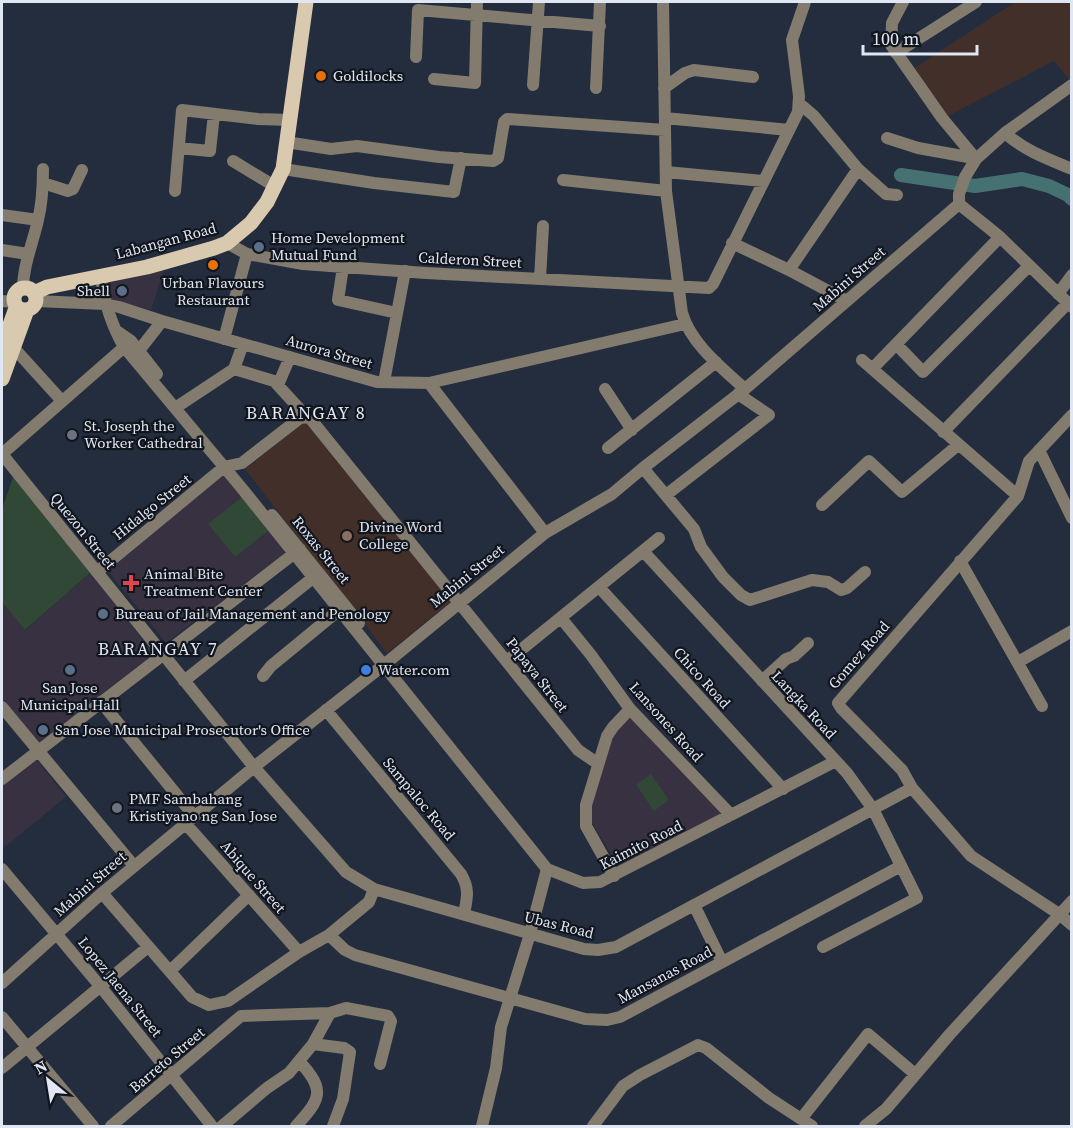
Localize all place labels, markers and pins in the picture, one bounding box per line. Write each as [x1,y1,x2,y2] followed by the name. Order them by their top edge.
[333,65,403,86] place label: Goldilocks
[314,69,328,83] marker: Goldilocks
[271,227,405,265] place label: Home Development Mutual Fund
[252,240,266,254] marker: Home Development Mutual Fund
[206,258,220,272] marker: Urban Flavours Restaurant
[162,272,264,310] place label: Urban Flavours Restaurant
[77,280,111,301] place label: Shell
[115,284,129,298] marker: Shell
[84,415,203,453] place label: St. Joseph the Worker Cathedral
[65,428,79,442] marker: St. Joseph the Worker Cathedral
[359,516,443,554] place label: Divine Word College
[340,529,354,543] marker: Divine Word College
[144,563,263,601] place label: Animal Bite Treatment Center
[122,574,140,592] marker: Animal Bite Treatment Center
[115,603,391,624] place label: Bureau of Jail Management and Penology
[96,607,110,621] marker: Bureau of Jail Management and Penology
[378,659,450,680] place label: Water.com
[63,663,77,677] marker: San Jose Municipal Hall
[359,663,373,677] marker: Water.com
[20,677,120,715] place label: San Jose Municipal Hall
[55,719,310,740] place label: San Jose Municipal Prosecutor's Office
[36,723,50,737] marker: San Jose Municipal Prosecutor's Office
[129,788,278,826] place label: PMF Sambahang Kristiyano ng San Jose
[110,801,124,815] marker: PMF Sambahang Kristiyano ng San Jose

